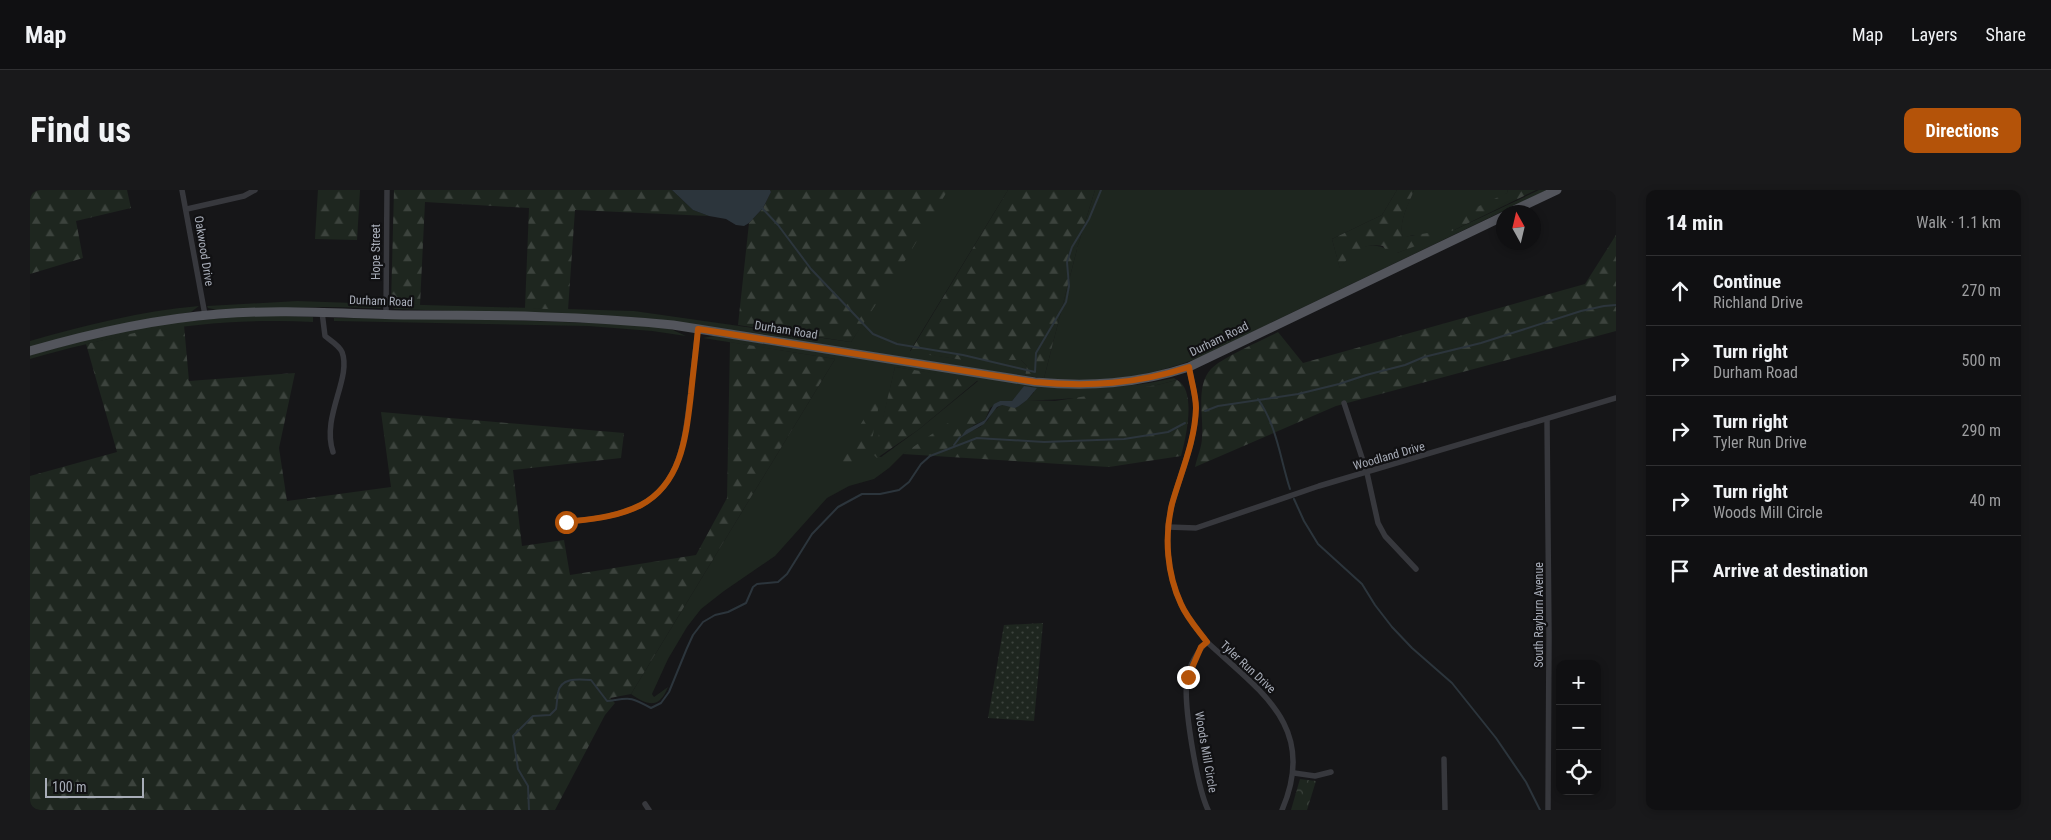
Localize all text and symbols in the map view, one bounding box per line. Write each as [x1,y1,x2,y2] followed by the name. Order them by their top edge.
[25,21,66,49] text: Map
[1852,24,1883,45] text: Map
[1911,24,1958,45] text: Layers
[1986,24,2026,45] text: Share
[1904,108,2021,153] button: Directions
[30,110,131,151] text: Find us
[1496,205,1541,250] north arrow
[1666,211,1723,235] text: 14 min
[1916,213,2001,232] text: Walk · 1.1 km
[192,215,217,287] street label: Oakwood Drive
[369,224,383,280] street label: Hope Street
[1713,270,1781,293] text: Continue
[1666,277,1694,305] icon: ahead
[1962,281,2001,300] text: 270 m
[349,293,413,309] street label: Durham Road
[1713,293,1803,312] text: Richland Drive
[753,318,819,342] street label: Durham Road
[1187,319,1251,359] street label: Durham Road
[1713,340,1788,363] text: Turn right
[1666,347,1694,375] icon: right
[1962,351,2001,370] text: 500 m
[1713,363,1798,382] text: Durham Road
[1713,410,1788,433] text: Turn right
[1666,417,1694,445] icon: right
[1962,421,2001,440] text: 290 m
[1713,433,1807,452] text: Tyler Run Drive
[1352,439,1427,473] street label: Woodland Drive
[1713,480,1788,503] text: Turn right
[1666,487,1694,515] icon: right
[1969,491,2001,510] text: 40 m
[1713,503,1823,522] text: Woods Mill Circle
[555,511,578,534] route start
[1666,557,1694,585] icon: arrive
[1713,559,1868,582] text: Arrive at destination
[1532,562,1546,668] street label: South Rayburn Avenue
[1218,638,1279,696] street label: Tyler Run Drive
[1556,660,1601,795] map controls
[1556,660,1601,705] button: +
[1177,666,1200,689] route end
[1556,705,1601,750] button: −
[1192,710,1220,794] street label: Woods Mill Circle
[1556,750,1601,795] button: locate
[45,775,144,798] scale bar
[52,779,87,795] text: 100 m

